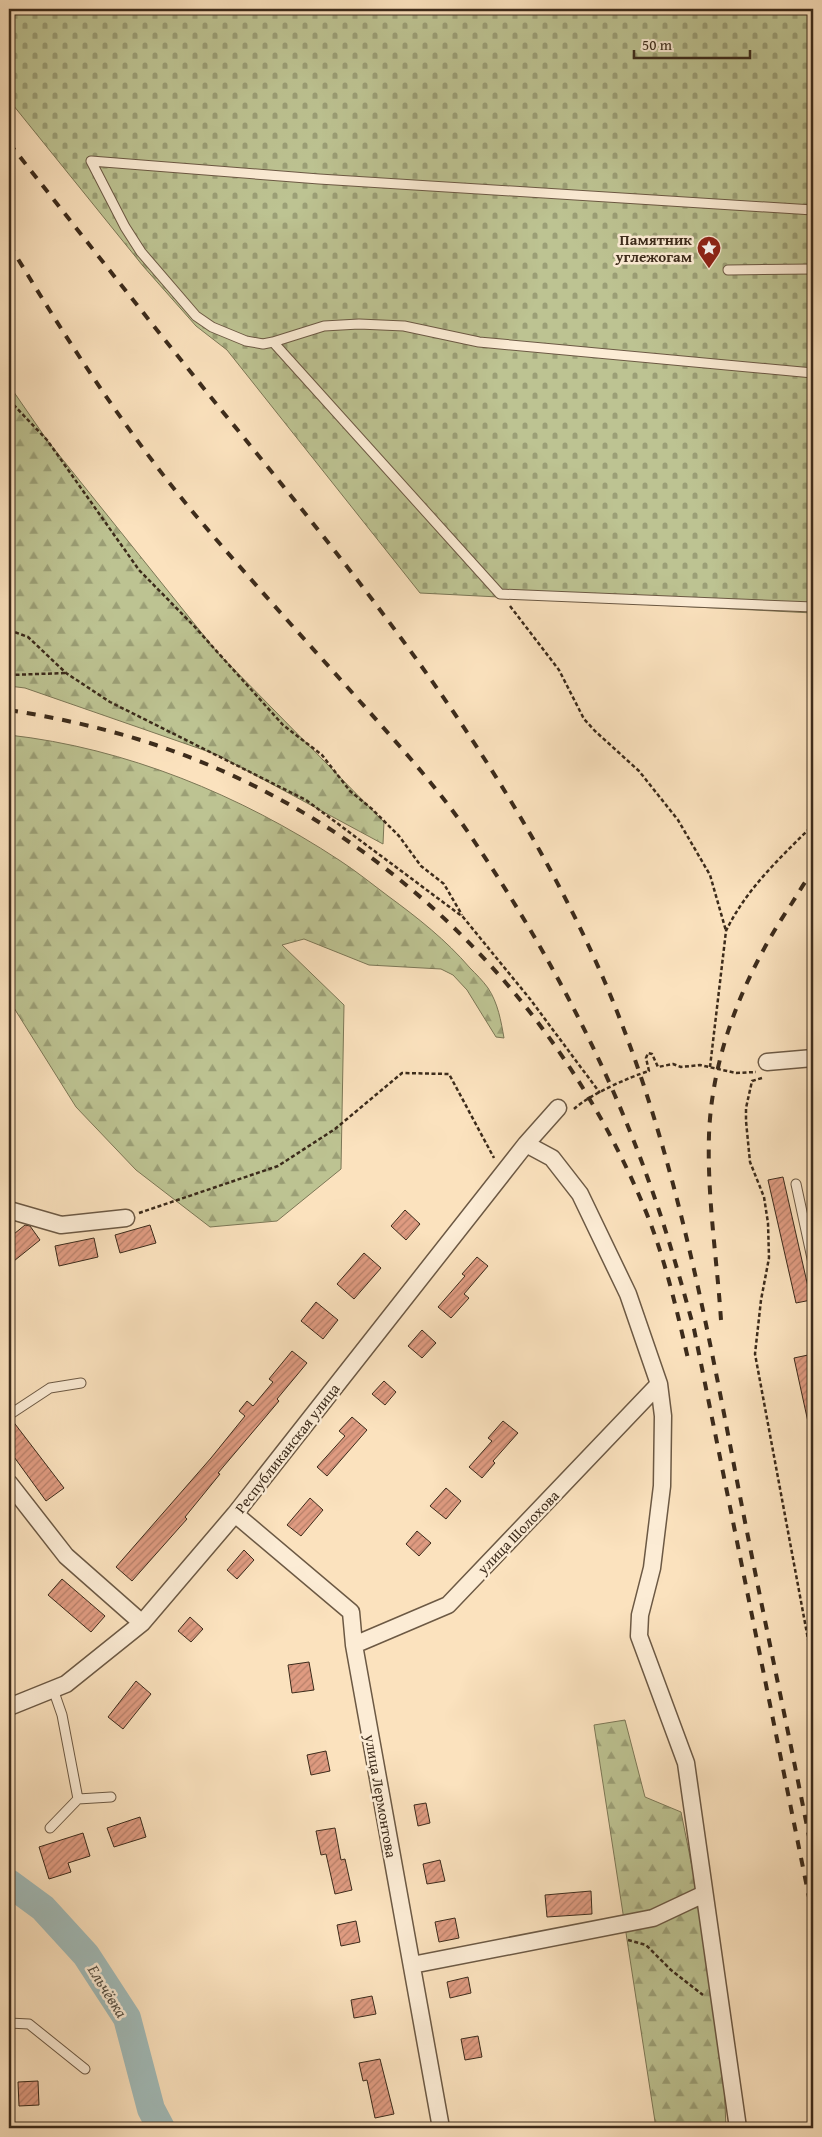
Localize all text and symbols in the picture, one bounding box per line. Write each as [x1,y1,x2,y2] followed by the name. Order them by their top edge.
[634,28,751,60] scale bar
[642,34,673,55] text: 50 m
[615,229,692,267] place label: Памятник углежогам
[696,235,722,269] place icon: Памятник углежогам
[230,1378,345,1517] street label: Республиканская улица
[472,1485,564,1579] street label: улица Шолохова
[360,1732,402,1860] street label: улица Лермонтова
[82,1959,134,2023] water label: Ельчёвка

